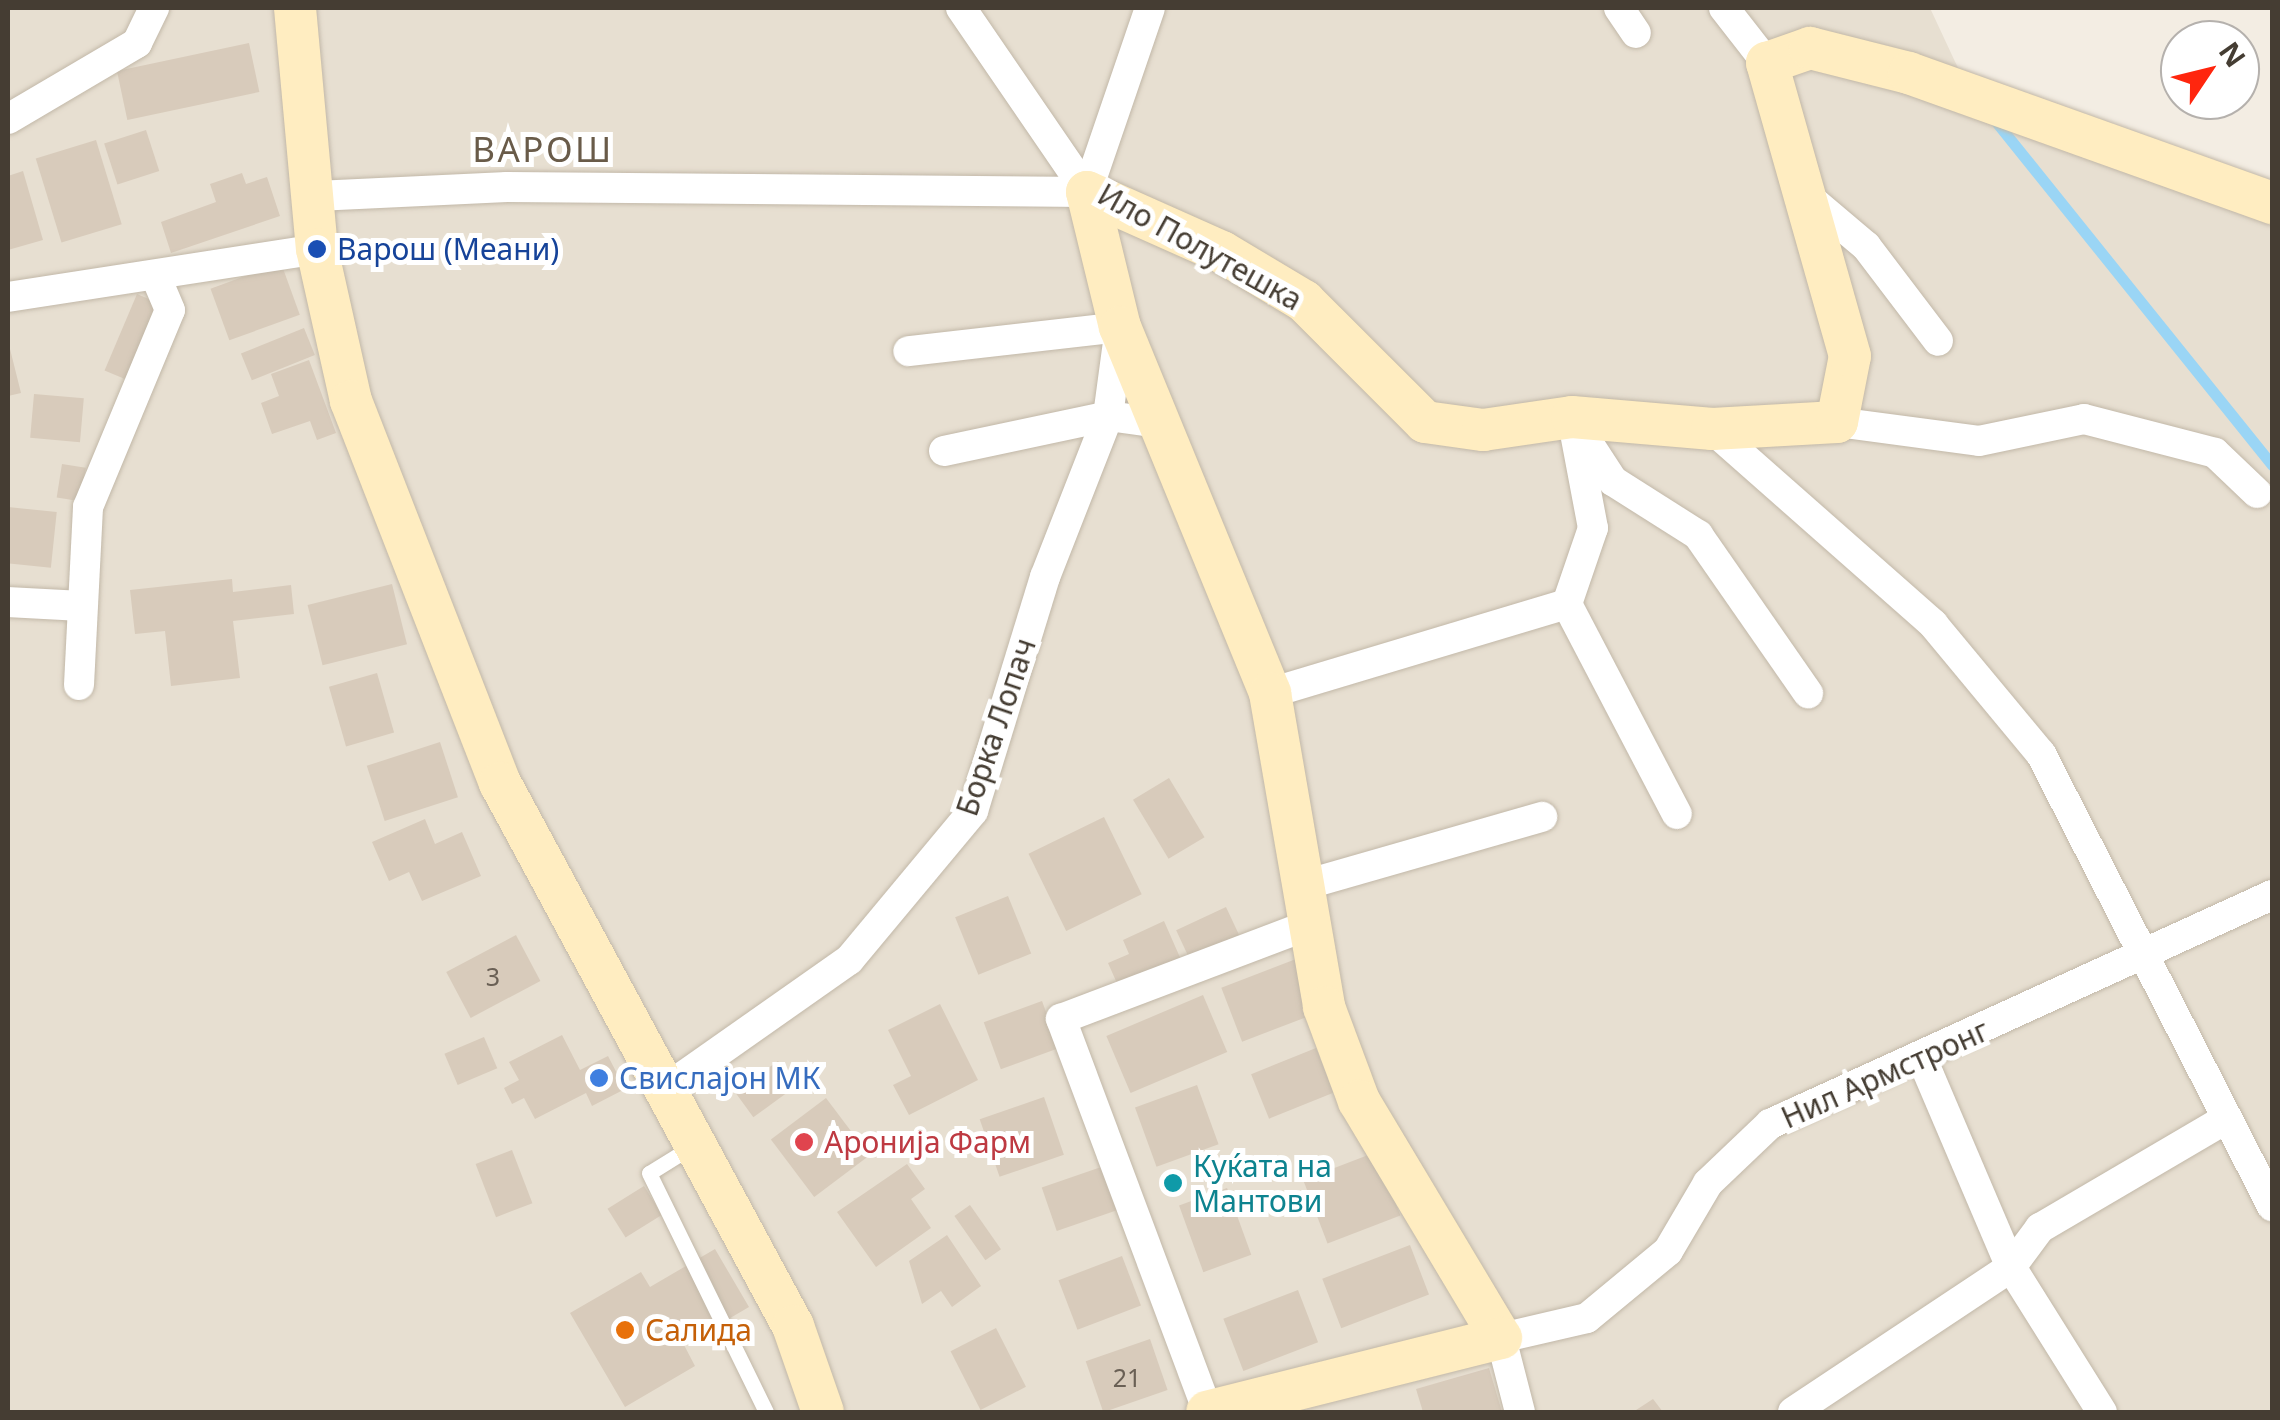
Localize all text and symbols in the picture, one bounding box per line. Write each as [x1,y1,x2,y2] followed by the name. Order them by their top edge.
[2160,20,2260,120] north arrow
[2211,34,2255,74] text: N
[472,128,614,170] district label: ВАРОШ
[1092,176,1308,318] street label: Ило Полутешка
[337,231,559,267] place label: Варош (Меани)
[306,238,328,260] marker: Варош (Меани)
[949,633,1043,821] street label: Борка Лопач
[486,961,500,991] house number: 3
[1776,1012,1994,1136] street label: Нил Армстронг
[619,1060,821,1096] place label: Свислајон МК
[588,1067,610,1089] marker: Свислајон МК
[824,1124,1031,1160] place label: Аронија Фарм
[793,1131,815,1153] marker: Аронија Фарм
[1193,1148,1332,1218] place label: Куќата на Мантови
[1162,1172,1184,1194] marker: Куќата на Мантови
[645,1312,752,1348] place label: Салида
[614,1319,636,1341] marker: Салида
[1113,1362,1141,1392] house number: 21

